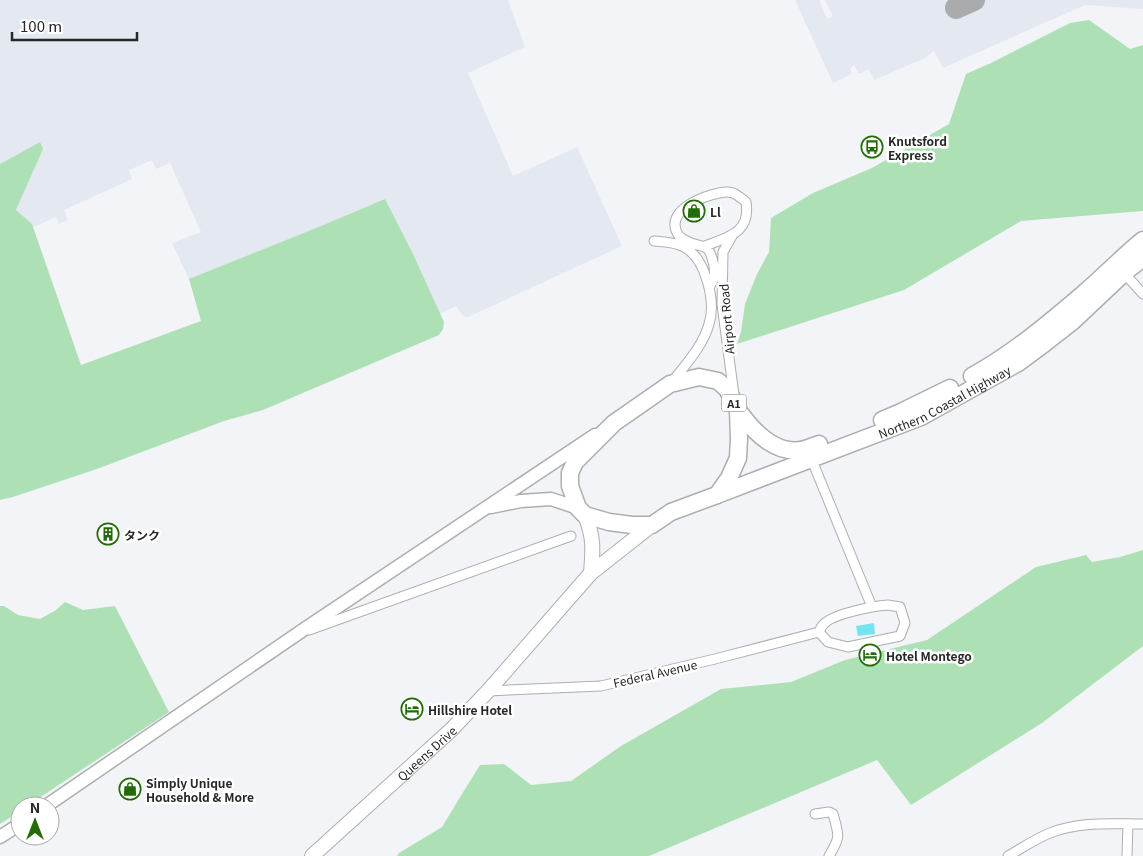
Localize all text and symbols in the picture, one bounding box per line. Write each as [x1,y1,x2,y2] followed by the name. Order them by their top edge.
[12,10,138,42] scale bar
[20,15,62,36] text: 100 m
[888,132,947,163] place label: Knutsford Express
[860,135,884,159] bus stop icon: Knutsford Express
[682,199,706,223] shop icon: Ll
[710,203,721,220] place label: Ll
[714,283,738,355] street label: Airport Road
[875,360,1014,441] street label: Northern Coastal Highway
[722,394,746,412] road number: A1
[96,522,120,546] building icon: タンク
[124,526,160,543] place label: タンク
[858,643,882,667] hotel icon: Hotel Montego
[886,647,972,664] place label: Hotel Montego
[611,655,699,691] street label: Federal Avenue
[400,697,424,721] hotel icon: Hillshire Hotel
[428,701,512,718] place label: Hillshire Hotel
[393,721,460,784] street label: Queens Drive
[146,774,254,805] place label: Simply Unique Household & More
[118,777,142,801] shop icon: Simply Unique Household & More
[10,796,60,846] north arrow
[30,797,40,817] text: N

